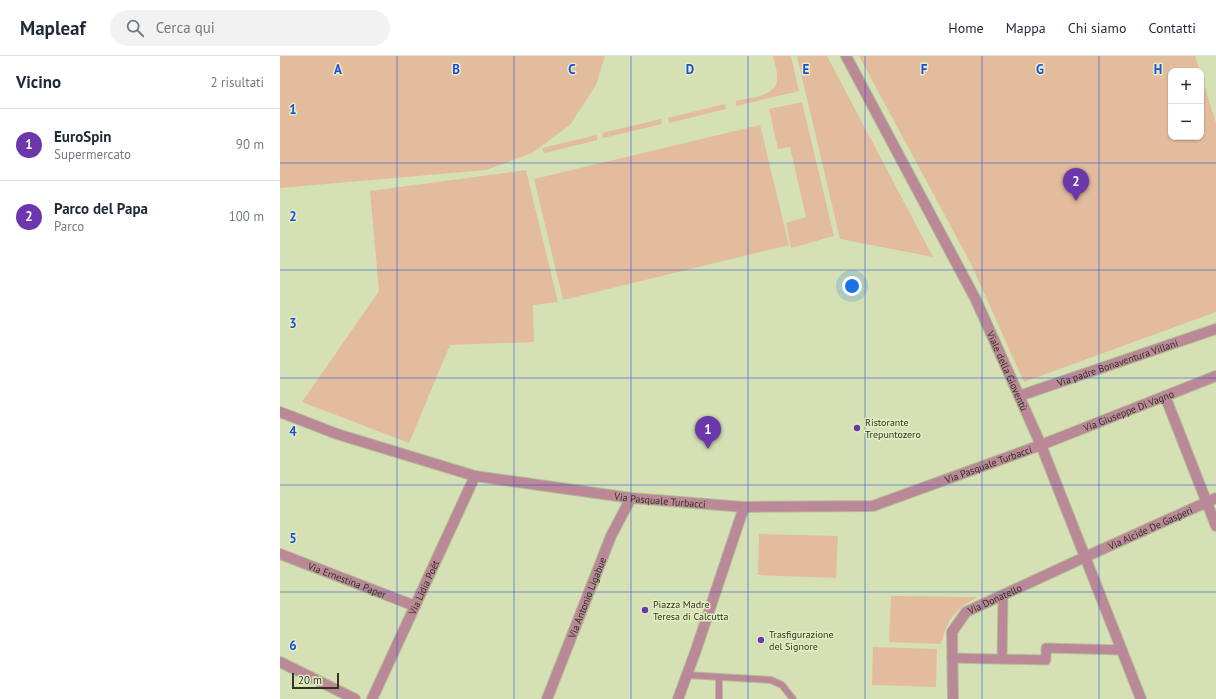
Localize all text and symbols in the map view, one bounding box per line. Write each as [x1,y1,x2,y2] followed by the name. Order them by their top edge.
[110,10,390,46] search box
[20,16,86,40] text: Mapleaf
[124,17,146,39] icon: search
[156,18,215,37] text: Cerca qui
[948,19,984,37] text: Home
[1006,19,1046,37] text: Mappa
[1068,19,1126,37] text: Chi siamo
[1148,19,1196,37] text: Contatti
[334,61,342,78] text: A
[452,61,460,78] text: B
[568,61,576,78] text: C
[686,61,694,78] text: D
[803,61,810,78] text: E
[921,61,928,78] text: F
[1036,61,1044,78] text: G
[1154,61,1162,78] text: H
[1168,68,1204,140] map controls
[1168,68,1204,104] button: +
[16,71,61,93] text: Vicino
[211,74,264,91] text: 2 risultati
[289,101,297,118] text: 1
[1168,104,1204,140] button: −
[54,127,111,146] text: EuroSpin
[25,136,33,153] text: 1
[236,136,264,153] text: 90 m
[54,146,131,163] text: Supermercato
[1063,168,1089,201] pin: 2
[54,199,148,218] text: Parco del Papa
[25,208,33,225] text: 2
[229,208,264,225] text: 100 m
[289,208,297,225] text: 2
[54,218,84,235] text: Parco
[842,276,862,296] your location
[289,315,297,332] text: 3
[984,328,1031,413] street label: Viale della Gioventù
[1054,336,1180,389] street label: Via padre Bonaventura Villani
[1080,387,1176,435] street label: Via Giuseppe Di Vagno
[695,416,721,449] pin: 1
[865,416,921,441] place label: Ristorante Trepuntozero
[289,423,297,440] text: 4
[852,423,862,433] marker: Ristorante Trepuntozero
[942,442,1034,486] street label: Via Pasquale Turbacci
[613,489,706,510] street label: Via Pasquale Turbacci
[1105,503,1194,553] street label: Via Alcide De Gasperi
[289,530,297,547] text: 5
[565,555,609,641] street label: Via Antonio Ligabue
[405,557,442,618] street label: Via Lidia Poët
[305,559,389,601] street label: Via Ernestina Paper
[965,581,1024,617] street label: Via Donatello
[653,598,728,623] place label: Piazza Madre Teresa di Calcutta
[640,605,650,615] marker: Piazza Madre Teresa di Calcutta
[769,628,834,653] place label: Trasfigurazione del Signore
[756,635,766,645] marker: Trasfigurazione del Signore
[289,637,297,654] text: 6
[292,671,339,690] scale bar
[298,673,322,687] text: 20 m

